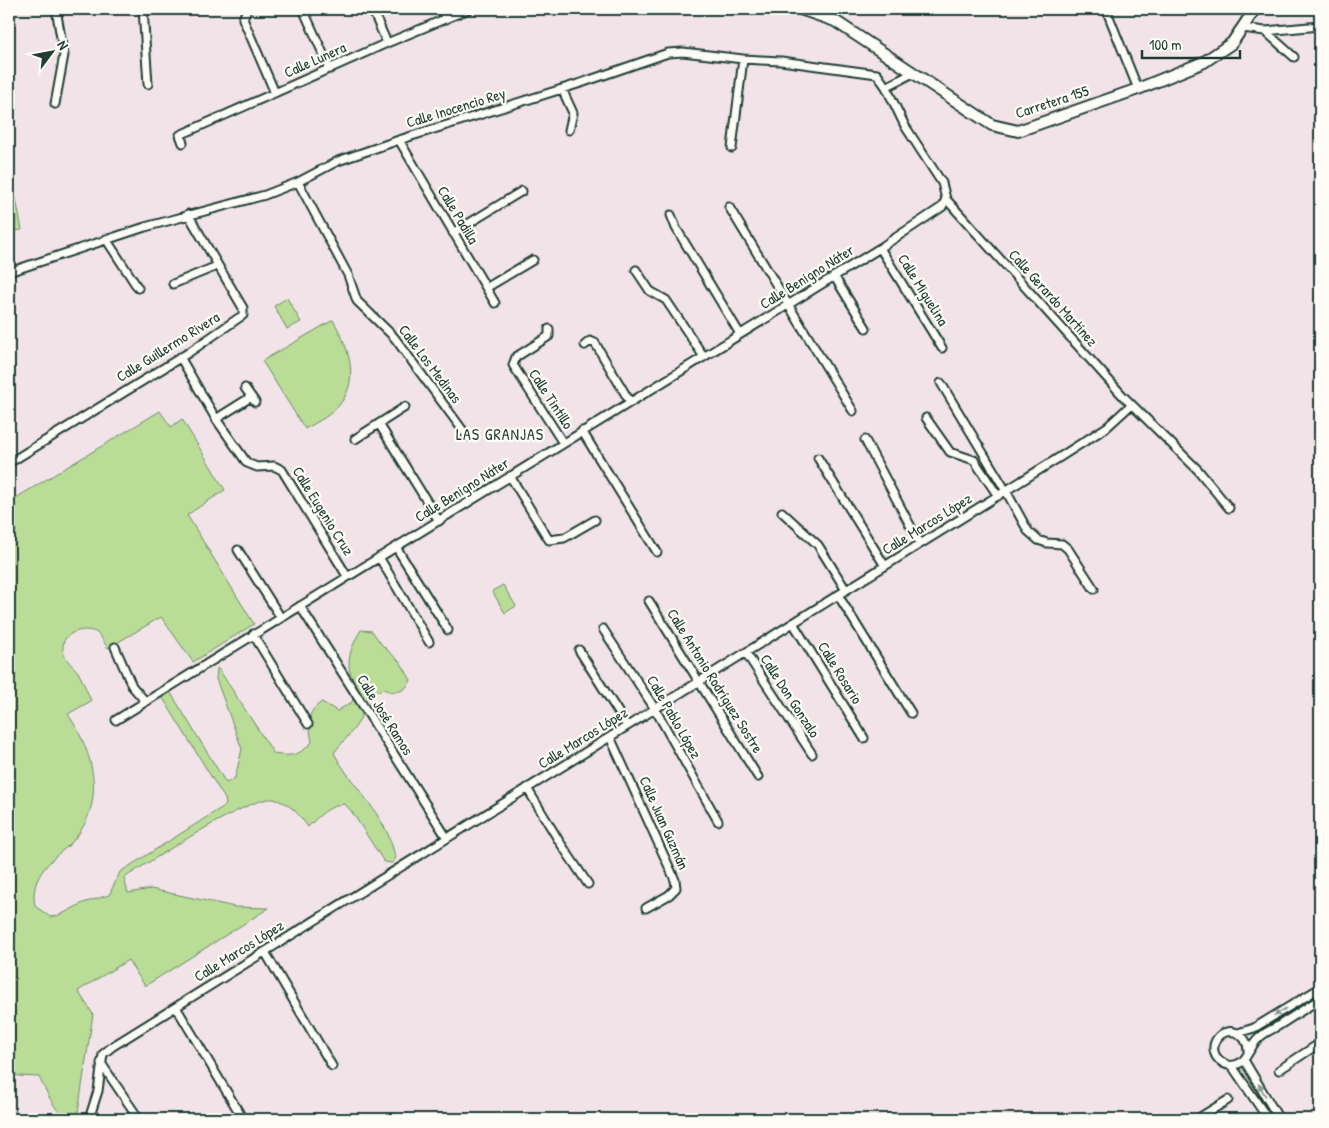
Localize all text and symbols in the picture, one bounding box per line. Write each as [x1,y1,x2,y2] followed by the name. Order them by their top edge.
[28,28,78,78] north arrow
[1142,28,1239,60] scale bar
[1149,34,1182,55] text: 100 m
[280,36,349,83] street label: Calle Lunera
[53,37,74,54] text: N
[1012,80,1092,123] street label: Carretera 155
[404,82,508,133] street label: Calle Inocencio Rey
[433,182,484,248] street label: Calle Padilla
[756,239,858,314] street label: Calle Benigno Náter
[1004,244,1103,351] street label: Calle Gerardo Martínez
[893,250,954,330] street label: Calle Miguelina
[112,306,224,387] street label: Calle Guillermo Rivera
[394,320,467,407] street label: Calle Los Medinas
[524,364,579,433] street label: Calle Tintillo
[456,423,544,445] district label: LAS GRANJAS
[411,452,513,527] street label: Calle Benigno Náter
[288,462,359,560] street label: Calle Eugenio Cruz
[878,487,976,560] street label: Calle Marcos López
[662,604,769,757] street label: Calle Antonio Rodríguez Sostre
[813,638,868,708] street label: Calle Rosario
[756,650,825,742] street label: Calle Don Gonzalo
[352,670,419,759] street label: Calle José Ramos
[642,671,707,763] street label: Calle Pablo López
[534,701,632,774] street label: Calle Marcos López
[634,773,694,873] street label: Calle Juan Guzmán
[190,914,288,987] street label: Calle Marcos López
[1274,1008,1287,1017] one-way arrow
[1257,1083,1266,1096] one-way arrow

